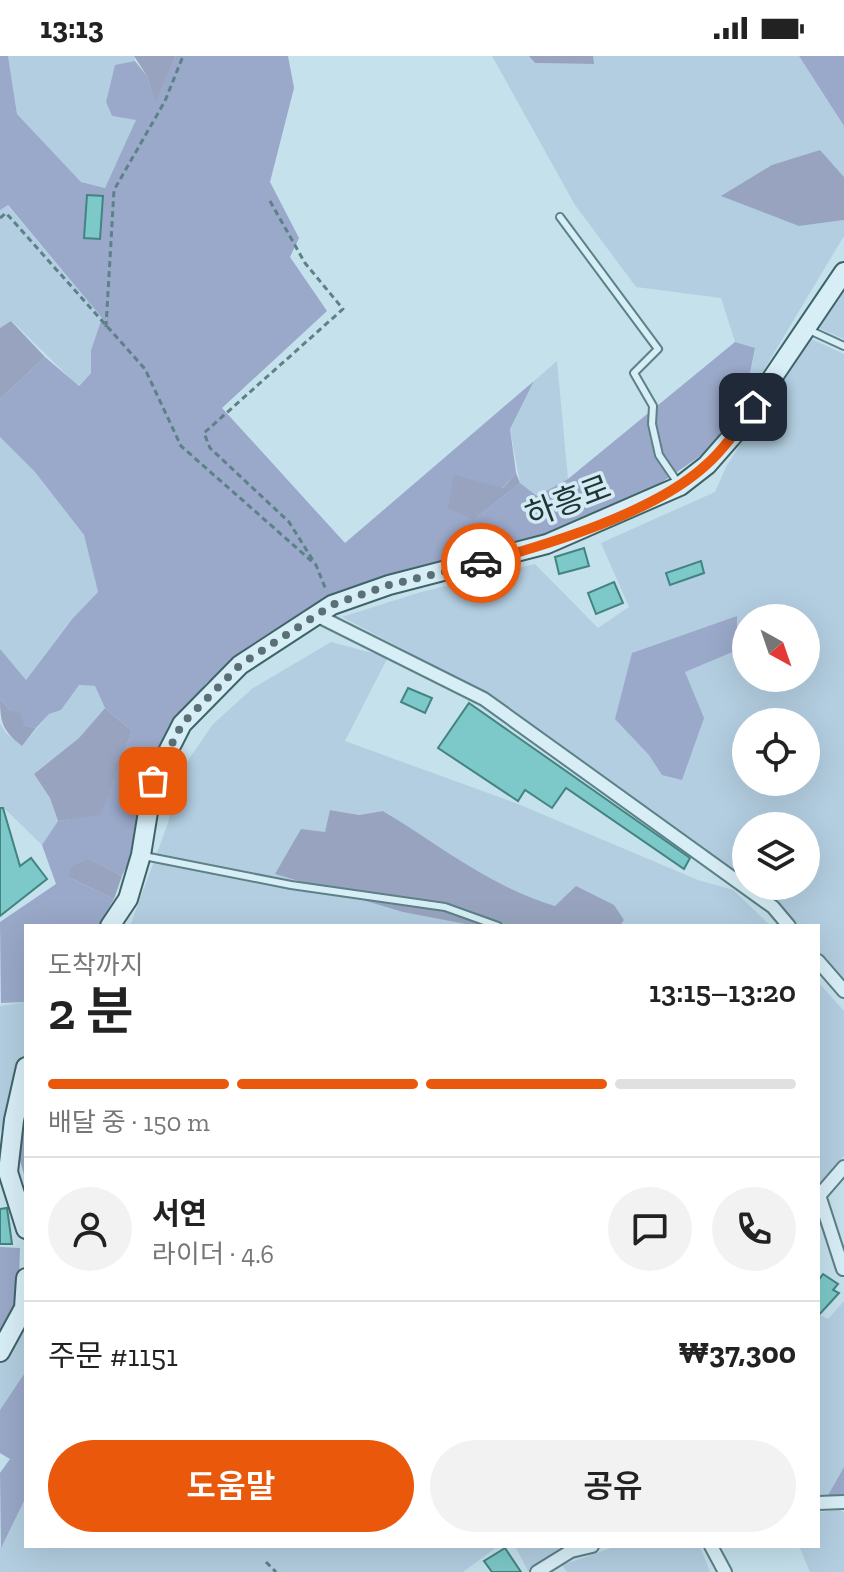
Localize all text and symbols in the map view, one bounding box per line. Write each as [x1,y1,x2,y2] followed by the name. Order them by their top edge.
[40,10,104,46] text: 13:13
[719,373,787,441] pin
[731,385,775,429] icon: home
[520,467,616,535] street label: 하흥로
[441,523,521,603] courier
[459,541,503,585] icon: car
[732,604,820,692] north arrow
[732,604,820,900] map controls
[732,708,820,796] button: locate
[119,747,187,815] pin
[131,759,175,803] icon: bag
[732,812,820,900] button: layers
[48,949,144,981] text: 도착까지
[649,974,796,1010] text: 13:15–13:20
[48,980,134,1042] text: 2 분
[48,1106,210,1138] text: 배달 중 · 150 m
[48,1187,132,1271] button: person
[608,1187,692,1271] button: chat
[712,1187,796,1271] button: phone
[152,1196,207,1232] text: 서연
[152,1238,274,1270] text: 라이더 · 4.6
[678,1335,796,1371] text: ₩37,300
[48,1338,178,1374] text: 주문 #1151
[48,1440,414,1532] button: 도움말
[430,1440,796,1532] button: 공유

